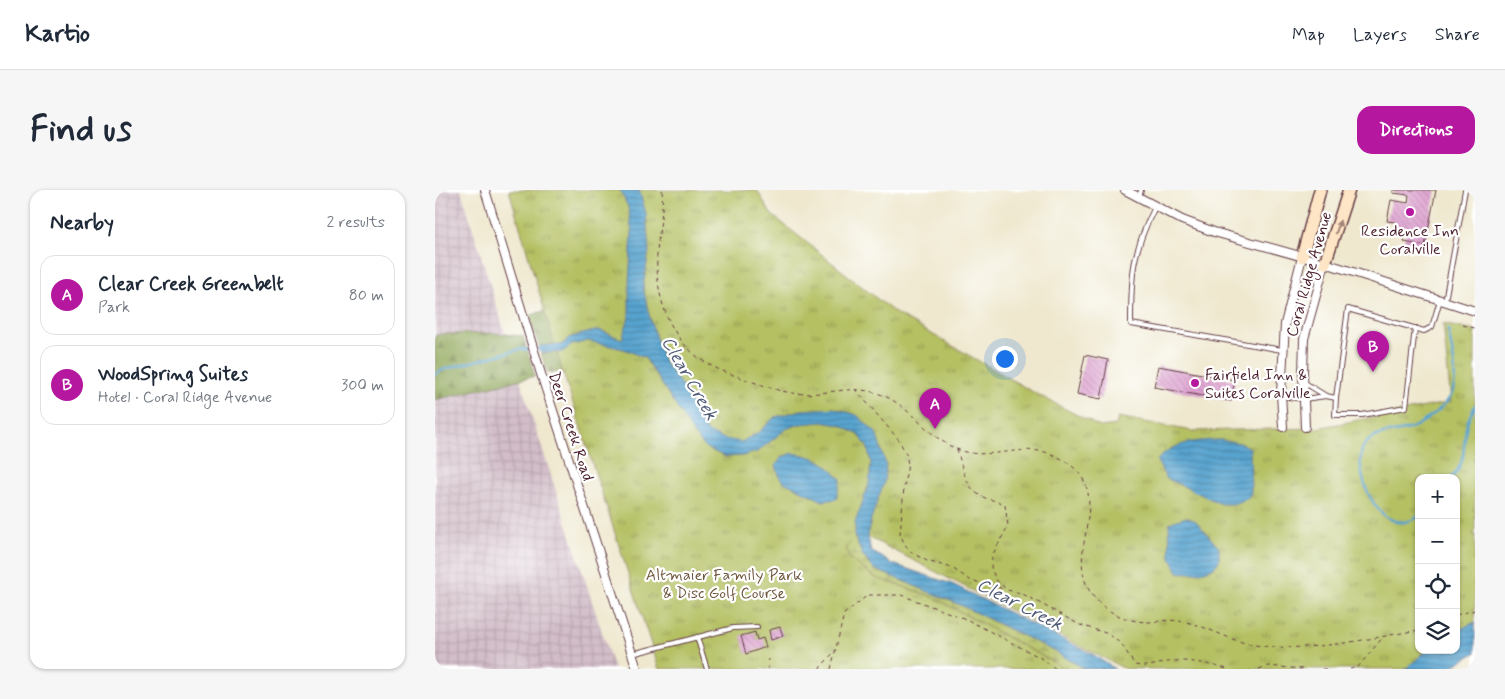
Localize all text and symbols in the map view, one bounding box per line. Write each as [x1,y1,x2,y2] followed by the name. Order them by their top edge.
[25,19,90,50] text: Kartio
[1292,23,1325,47] text: Map
[1353,23,1407,47] text: Layers
[1435,23,1480,47] text: Share
[1357,106,1475,154] button: Directions
[30,107,132,153] text: Find us
[1404,206,1416,218] marker: Residence Inn Coralville
[50,209,114,237] text: Nearby
[1282,209,1338,340] street label: Coral Ridge Avenue
[327,212,385,233] text: 2 results
[1334,219,1342,234] one-way arrow
[1361,221,1459,260] place label: Residence Inn Coralville
[98,272,284,297] text: Clear Creek Greenbelt
[62,285,72,306] text: A
[349,285,384,306] text: 80 m
[98,297,130,318] text: Park
[1357,331,1389,372] pin: B
[655,332,723,425] water label: Clear Creek
[992,346,1018,372] your location
[98,362,248,387] text: WoodSpring Suites
[1205,365,1311,404] place label: Fairfield Inn & Suites Coralville
[543,369,598,484] street label: Deer Creek Road
[62,375,72,396] text: B
[341,375,384,396] text: 300 m
[1189,377,1201,389] marker: Fairfield Inn & Suites Coralville
[98,387,272,408] text: Hotel · Coral Ridge Avenue
[919,388,951,429] pin: A
[1415,474,1460,654] map controls
[1415,474,1460,519] button: +
[1415,519,1460,564] button: −
[1415,564,1460,609] button: locate
[646,565,802,604] park label: Altmaier Family Park & Disc Golf Course
[973,573,1067,637] water label: Clear Creek
[1415,609,1460,654] button: layers

